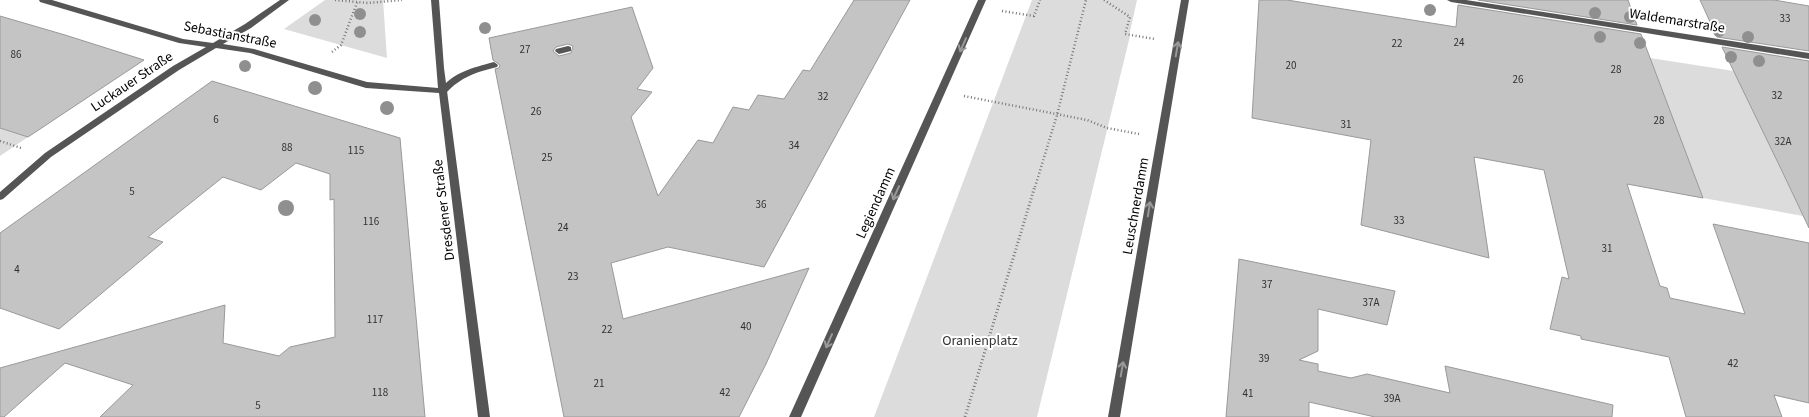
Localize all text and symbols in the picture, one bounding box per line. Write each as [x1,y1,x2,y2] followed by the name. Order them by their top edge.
[1628,4,1726,38] street label: Waldemarstraße
[1780,11,1790,26] house number: 33
[182,16,278,54] street label: Sebastianstraße
[1454,35,1465,50] house number: 24
[1392,36,1402,51] house number: 22
[957,37,967,52] one-way arrow
[1172,41,1182,57] one-way arrow
[520,42,530,57] house number: 27
[11,47,22,62] house number: 86
[87,47,177,117] street label: Luckauer Straße
[1286,58,1296,73] house number: 20
[1611,62,1622,77] house number: 28
[1513,72,1524,87] house number: 26
[1772,88,1782,103] house number: 32
[818,89,828,104] house number: 32
[531,104,542,119] house number: 26
[213,112,219,127] house number: 6
[1654,113,1665,128] house number: 28
[1341,117,1351,132] house number: 31
[1775,134,1791,149] house number: 32A
[789,138,800,153] house number: 34
[282,140,293,155] house number: 88
[348,143,364,158] house number: 115
[542,150,552,165] house number: 25
[1118,156,1154,256] street label: Leuschnerdamm
[428,158,460,262] street label: Dresdener Straße
[851,164,901,242] street label: Legiendamm
[129,184,135,199] house number: 5
[891,185,900,200] one-way arrow
[756,197,767,212] house number: 36
[1145,201,1155,217] one-way arrow
[1394,213,1404,228] house number: 33
[363,214,380,229] house number: 116
[558,220,569,235] house number: 24
[1602,241,1612,256] house number: 31
[14,262,20,277] house number: 4
[568,269,578,284] house number: 23
[1262,277,1272,292] house number: 37
[1363,295,1379,310] house number: 37A
[367,312,383,327] house number: 117
[741,319,751,334] house number: 40
[602,322,612,337] house number: 22
[942,331,1018,351] park label: Oranienplatz
[824,333,834,348] one-way arrow
[1259,351,1269,366] house number: 39
[1728,356,1738,371] house number: 42
[1117,361,1127,377] one-way arrow
[594,376,604,391] house number: 21
[372,385,389,400] house number: 118
[720,385,730,400] house number: 42
[1243,386,1253,401] house number: 41
[1384,391,1400,406] house number: 39A
[255,398,261,413] house number: 5

